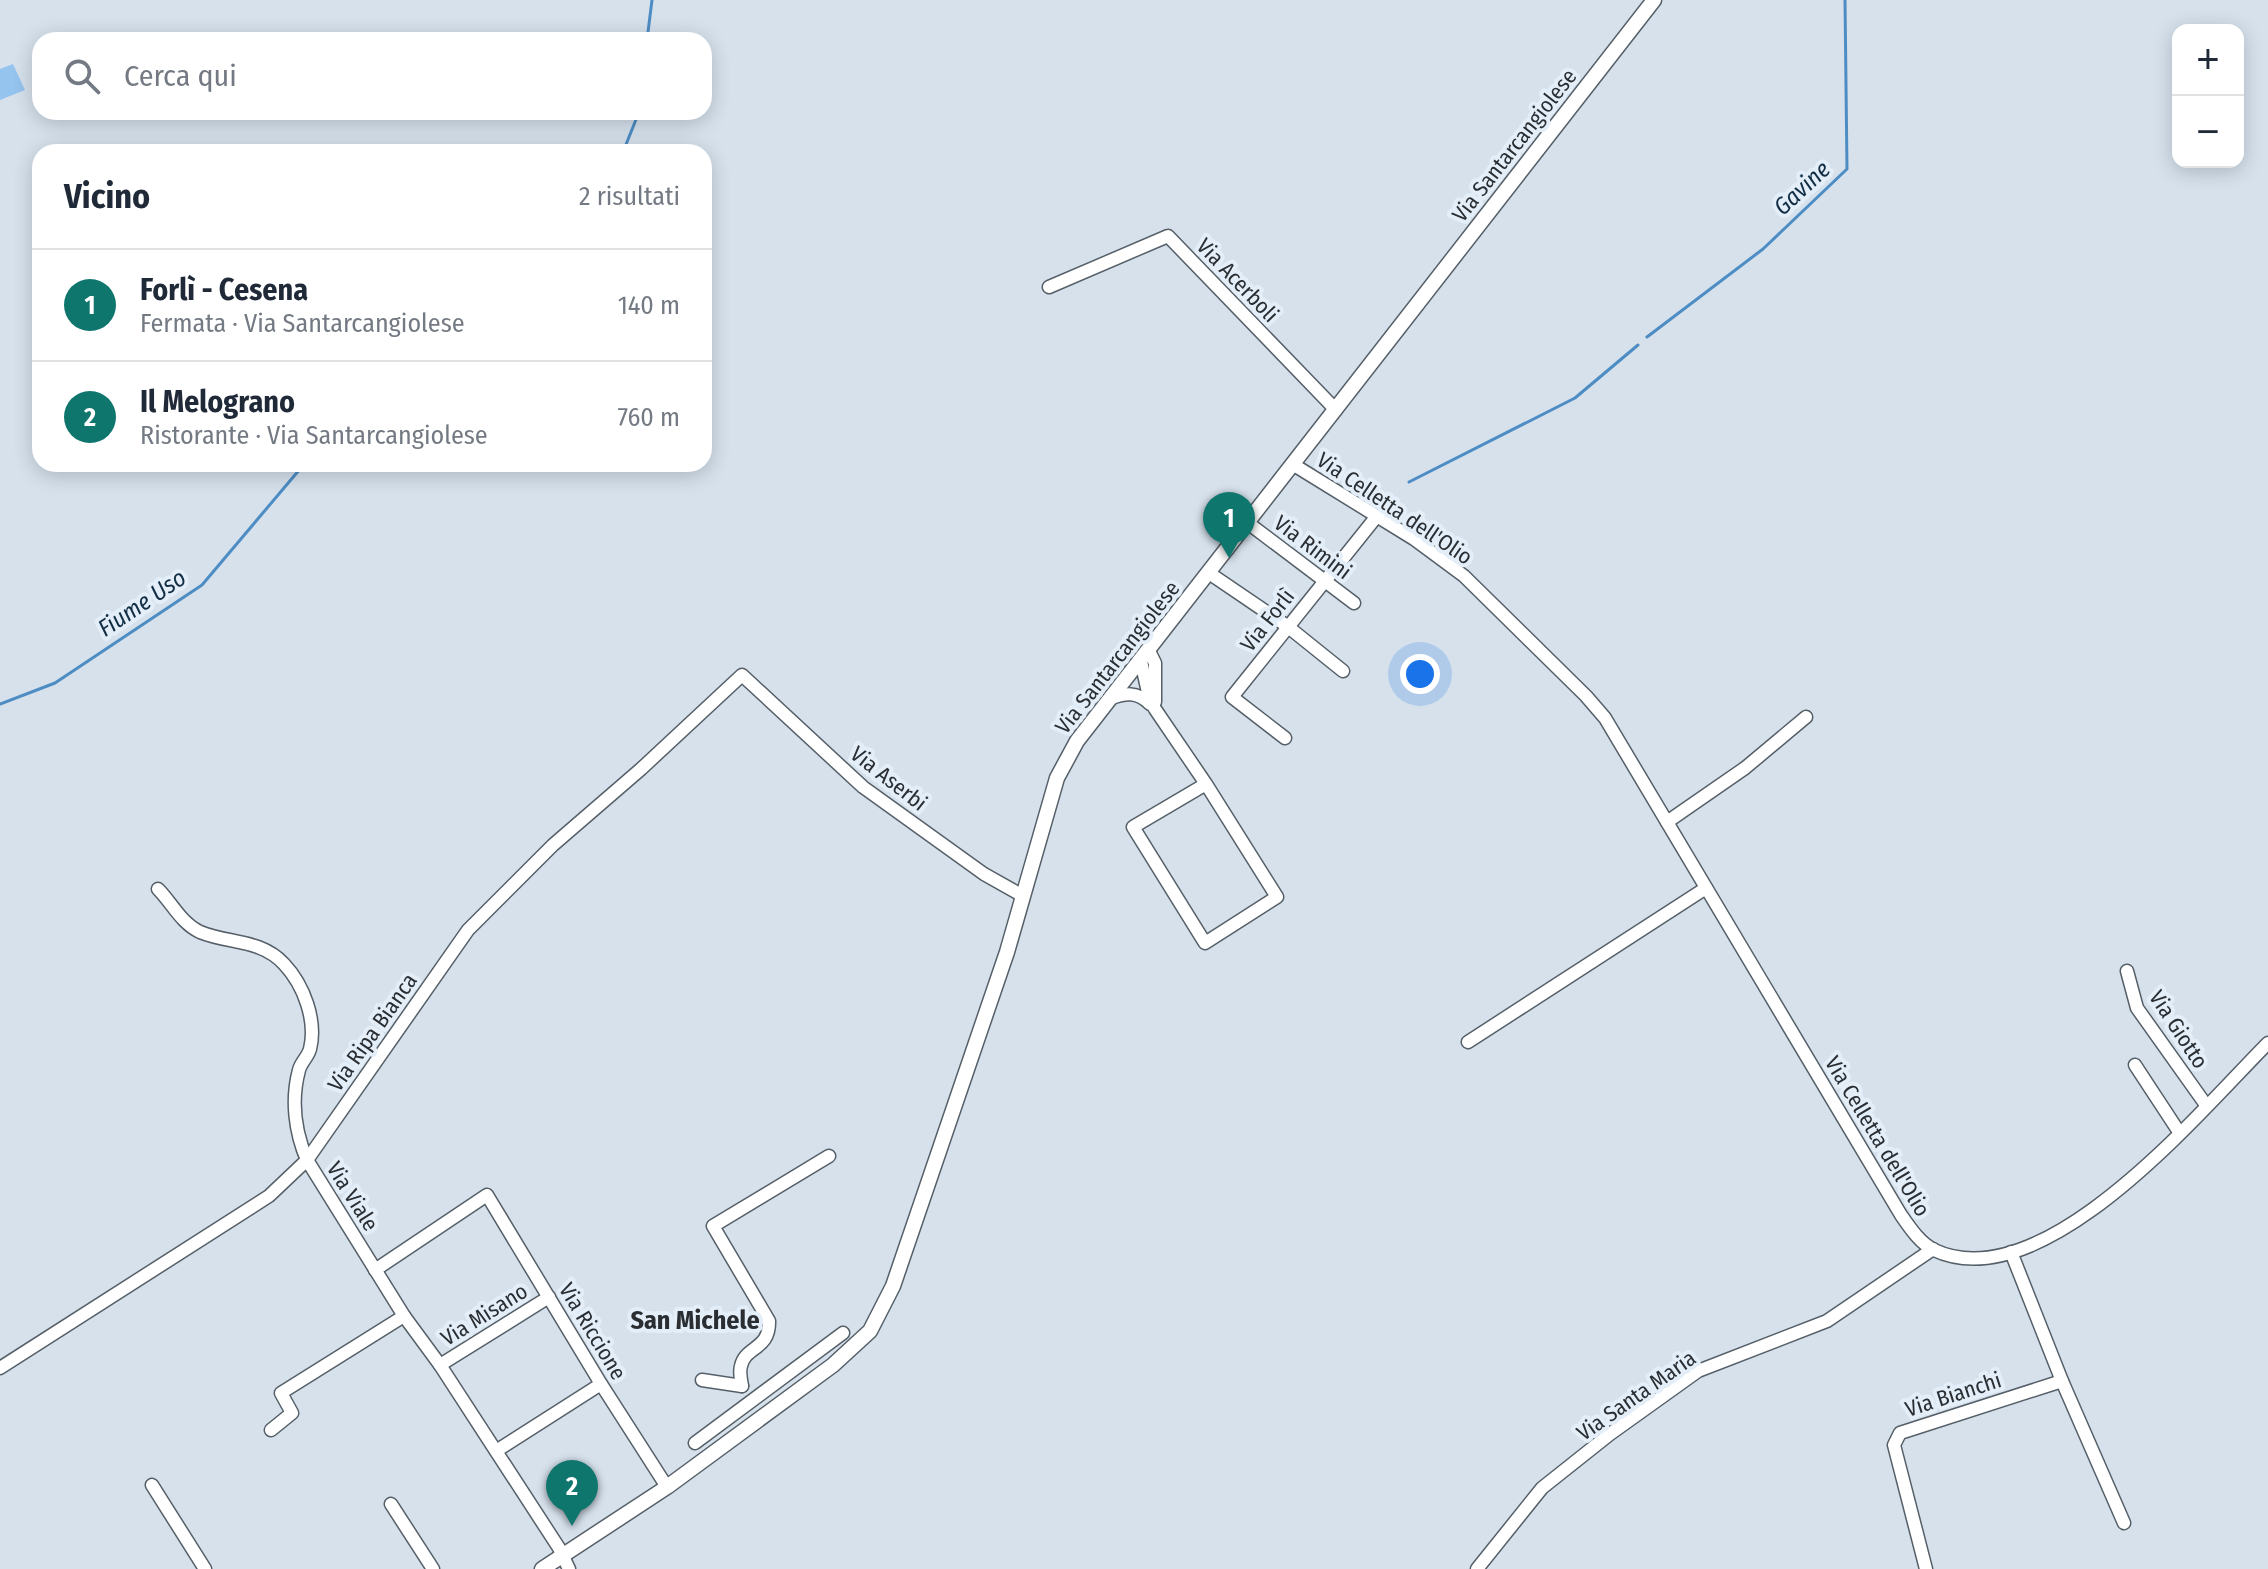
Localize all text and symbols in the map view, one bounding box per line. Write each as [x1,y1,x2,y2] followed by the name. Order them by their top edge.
[2172,24,2244,168] map controls
[2172,24,2244,96] button: +
[32,32,712,120] search box
[60,54,104,98] icon: search
[124,58,237,94] text: Cerca qui
[1446,63,1583,227] street label: Via Santarcangiolese
[2172,96,2244,168] button: −
[1768,155,1836,221] water label: Gavine
[64,176,150,217] text: Vicino
[579,181,680,212] text: 2 risultati
[1191,233,1284,328] street label: Via Acerboli
[140,272,308,308] text: Forlì - Cesena
[85,290,96,321] text: 1
[618,290,680,321] text: 140 m
[140,308,465,339] text: Fermata · Via Santarcangiolese
[140,384,295,420] text: Il Melograno
[84,402,96,433] text: 2
[618,402,680,433] text: 760 m
[140,420,488,451] text: Ristorante · Via Santarcangiolese
[1312,446,1478,570] street label: Via Celletta dell'Olio
[1203,492,1255,558] pin: 1
[1269,510,1357,585] street label: Via Rimini
[93,563,191,643] water label: Fiume Uso
[1049,575,1186,739] street label: Via Santarcangiolese
[1235,583,1301,657] street label: Via Forlì
[1400,654,1440,694] your location
[845,740,932,817] street label: Via Aserbi
[322,968,423,1096] street label: Via Ripa Bianca
[2143,985,2214,1074] street label: Via Giotto
[1819,1051,1936,1221] street label: Via Celletta dell'Olio
[321,1157,384,1236] street label: Via Viale
[436,1277,533,1352] street label: Via Misano
[553,1278,632,1385] street label: Via Riccione
[630,1305,760,1336] district label: San Michele
[1571,1344,1701,1446] street label: Via Santa Maria
[1902,1366,2005,1423] street label: Via Bianchi
[546,1460,598,1526] pin: 2

